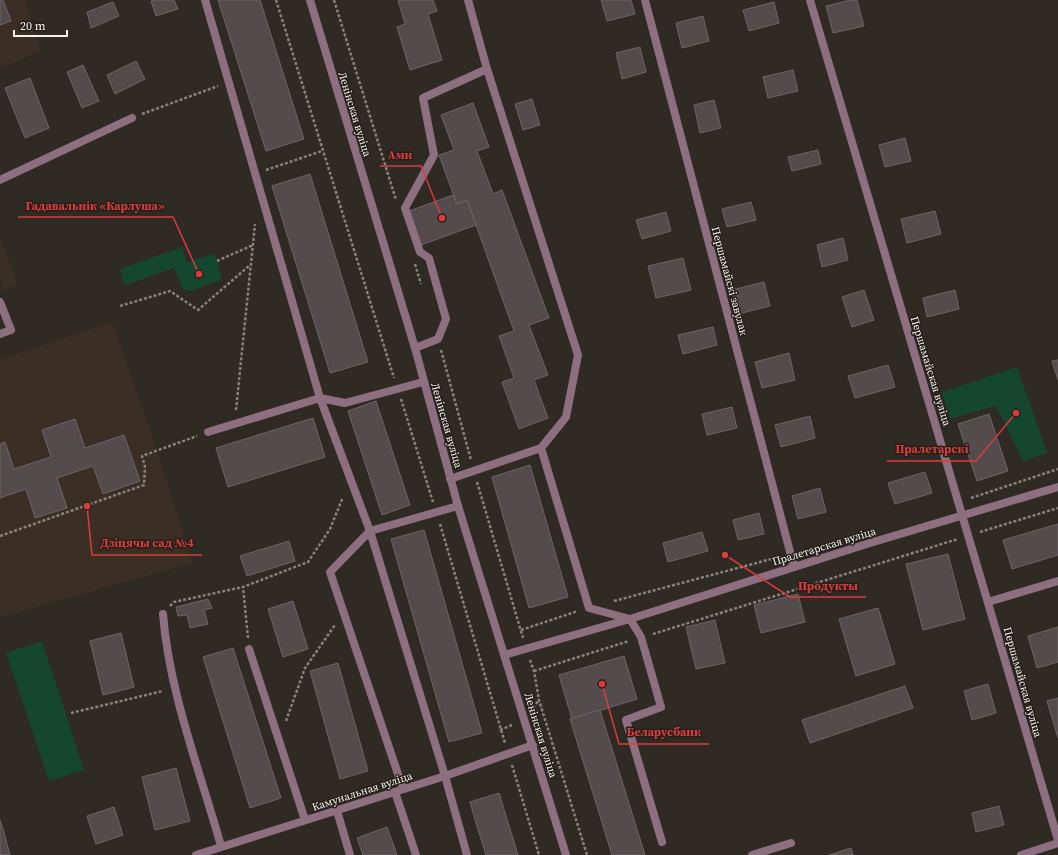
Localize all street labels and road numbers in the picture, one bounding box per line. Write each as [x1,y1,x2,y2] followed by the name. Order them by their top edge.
[334,70,375,159] street label: Ленінская вуліца
[708,225,751,337] street label: Першамайскі завулак
[907,314,954,428] street label: Першамайская вуліца
[427,381,466,470] street label: Ленінская вуліца
[770,523,878,569] street label: Пралетарская вуліца
[1000,625,1046,739] street label: Першамайская вуліца
[520,691,561,780] street label: Ленінская вуліца
[310,768,415,815] street label: Камунальная вуліца

